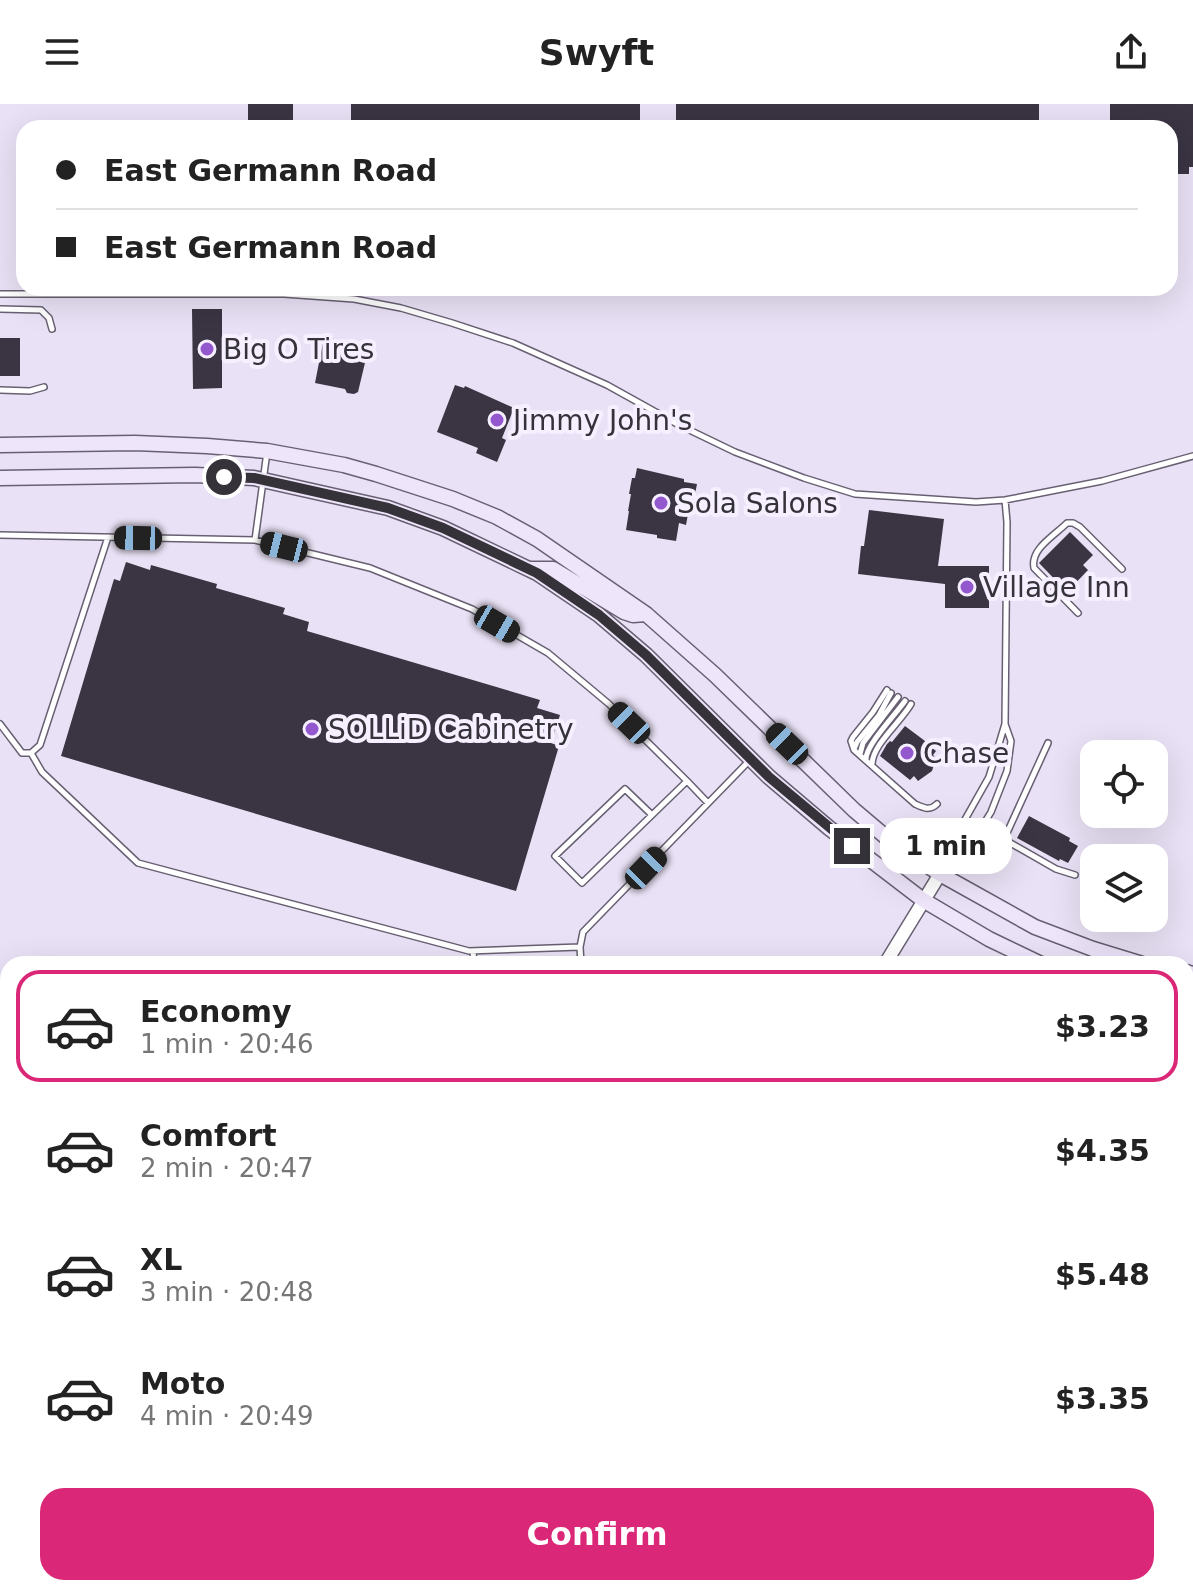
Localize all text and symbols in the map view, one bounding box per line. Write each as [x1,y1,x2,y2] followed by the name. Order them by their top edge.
[40,30,84,74] icon: menu
[1109,30,1153,74] icon: share
[539,32,654,73] text: Swyft
[104,153,437,188] text: East Germann Road
[104,230,437,265] text: East Germann Road
[223,333,374,366] place label: Big O Tires
[198,340,216,358] marker: Big O Tires
[511,404,692,437] place label: Jimmy John's
[488,411,506,429] marker: Jimmy John's
[206,459,242,495] route start
[677,487,838,520] place label: Sola Salons
[652,494,670,512] marker: Sola Salons
[114,526,162,550] car
[258,530,310,564] car
[983,571,1130,604] place label: Village Inn
[958,578,976,596] marker: Village Inn
[470,602,524,646] car
[603,698,655,748] car
[328,713,574,746] place label: SOLLiD Cabinetry
[761,719,813,769] car
[303,720,321,738] marker: SOLLiD Cabinetry
[923,737,1009,770] place label: Chase
[1080,740,1168,932] map controls
[1080,740,1168,828] button: locate
[898,744,916,762] marker: Chase
[880,818,1012,874] callout: 1 min
[834,828,870,864] route end
[905,831,987,861] text: 1 min
[621,842,671,894] car
[1080,844,1168,932] button: layers
[44,990,116,1062] icon: car
[140,994,292,1029] text: Economy
[1055,1009,1150,1044] text: $3.23
[140,1029,314,1059] text: 1 min · 20:46
[44,1114,116,1186] icon: car
[140,1118,277,1153] text: Comfort
[1055,1133,1150,1168] text: $4.35
[140,1153,314,1183] text: 2 min · 20:47
[44,1238,116,1310] icon: car
[140,1242,182,1277] text: XL
[1055,1257,1150,1292] text: $5.48
[140,1277,314,1307] text: 3 min · 20:48
[44,1362,116,1434] icon: car
[140,1366,225,1401] text: Moto
[1055,1381,1150,1416] text: $3.35
[140,1401,314,1431] text: 4 min · 20:49
[40,1488,1154,1580] button: Confirm

